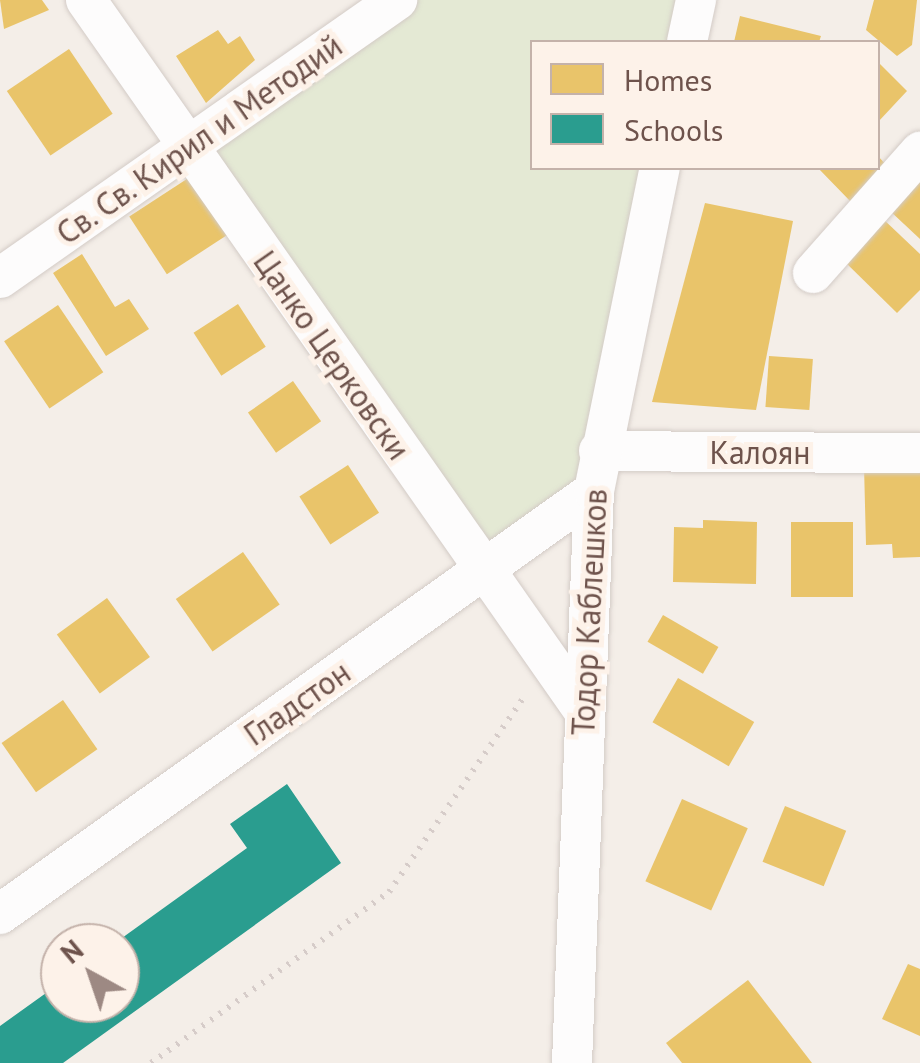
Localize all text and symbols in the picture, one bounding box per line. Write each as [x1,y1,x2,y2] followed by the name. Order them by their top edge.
[47,24,351,254] street label: Св. Св. Кирил и Методий
[530,40,880,170] legend
[624,60,712,99] text: Homes
[624,110,723,149] text: Schools
[246,243,418,467] street label: Цанко Церковски
[709,433,811,471] street label: Калоян
[563,488,615,736] street label: Тодор Каблешков
[237,653,357,753] street label: Гладстон
[40,923,140,1023] north arrow
[53,931,91,971] text: N

